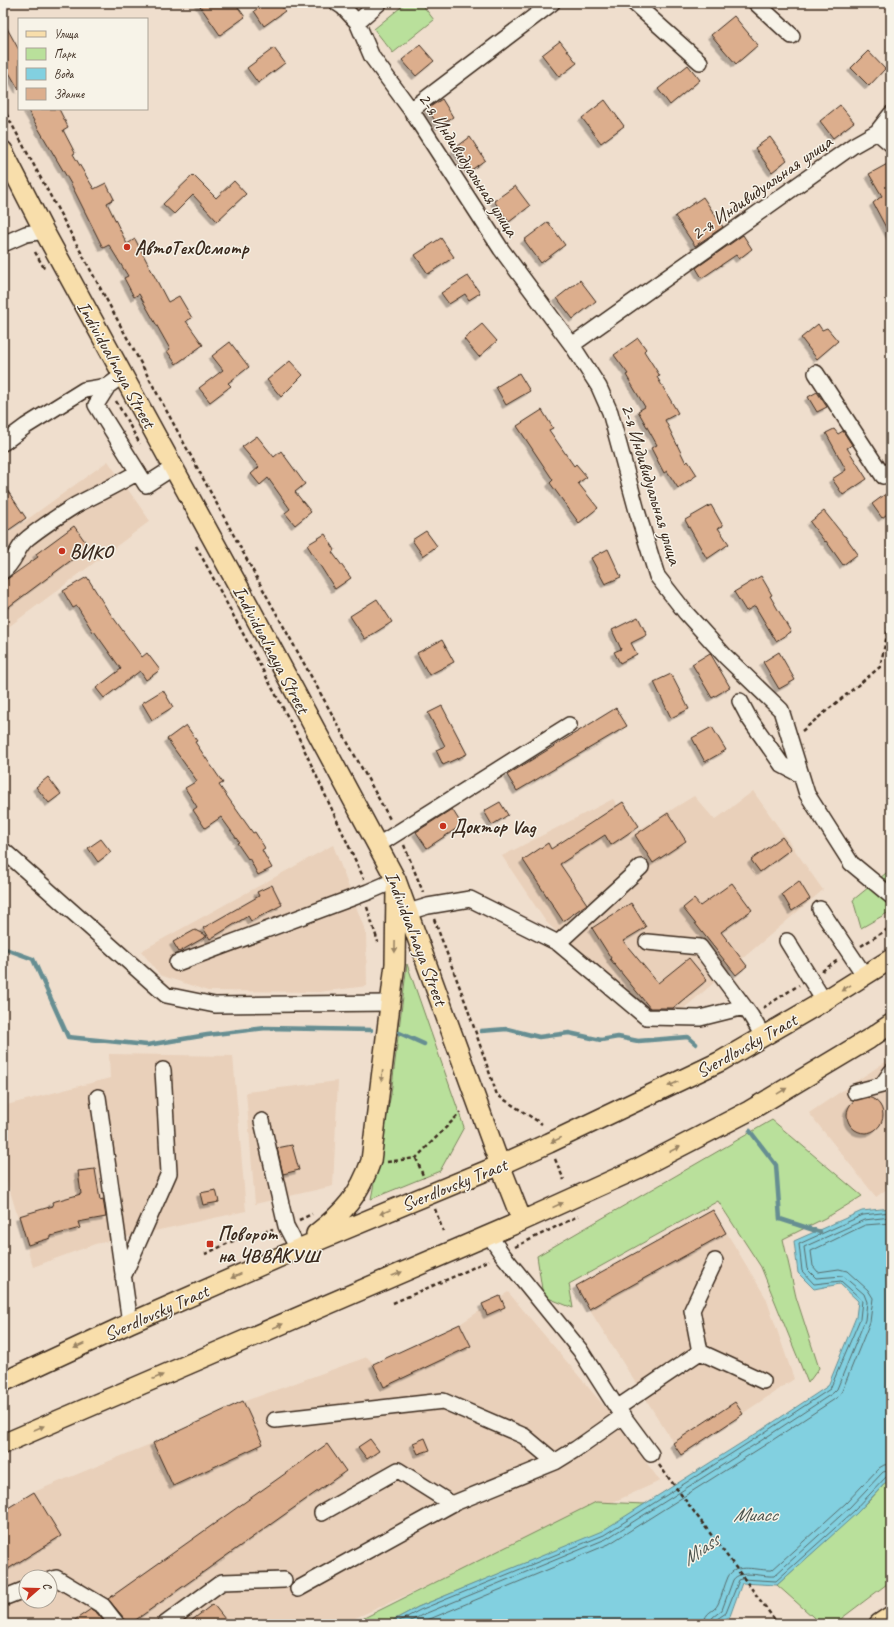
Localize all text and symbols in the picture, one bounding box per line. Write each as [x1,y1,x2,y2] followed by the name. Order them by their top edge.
[18,18,148,110] legend
[54,26,79,42] text: Улица
[54,46,77,62] text: Парк
[54,66,75,82] text: Вода
[54,86,85,102] text: Здание
[413,88,525,243] street label: 2-я Индивидуальная улица
[686,129,838,246] street label: 2-я Индивидуальная улица
[135,236,250,260] place label: АвтоТехОсмотр
[122,242,132,252] marker: АвтоТехОсмотр
[71,297,162,434] street label: Individual'naya Street
[615,401,687,569] street label: 2-я Индивидуальная улица
[70,540,115,564] place label: ВИКО
[57,546,67,556] marker: ВИКО
[227,581,316,719] street label: Individual'naya Street
[451,815,537,839] place label: Доктор Vag
[438,821,448,831] marker: Доктор Vag
[379,868,453,1010] street label: Individual'naya Street
[392,941,398,954] one-way arrow
[840,984,852,991] one-way arrow
[692,1007,803,1083] street label: Sverdlovsky Tract
[378,1070,385,1082] one-way arrow
[668,1081,679,1087] one-way arrow
[776,1088,788,1095] one-way arrow
[550,1137,562,1143] one-way arrow
[670,1146,681,1152] one-way arrow
[398,1152,512,1217] street label: Sverdlovsky Tract
[552,1202,563,1208] one-way arrow
[379,1209,390,1215] one-way arrow
[218,1222,322,1268] place label: Поворот на ЧВВАКУШ
[205,1239,215,1249] marker: Поворот на ЧВВАКУШ
[392,1271,404,1277] one-way arrow
[231,1273,242,1279] one-way arrow
[101,1279,214,1347] street label: Sverdlovsky Tract
[272,1323,283,1329] one-way arrow
[74,1343,85,1349] one-way arrow
[153,1374,164,1380] one-way arrow
[33,1425,45,1431] one-way arrow
[733,1502,780,1527] water label: Миасс
[677,1526,726,1571] water label: Miass
[18,1569,58,1609] north arrow
[40,1581,55,1592] text: С

